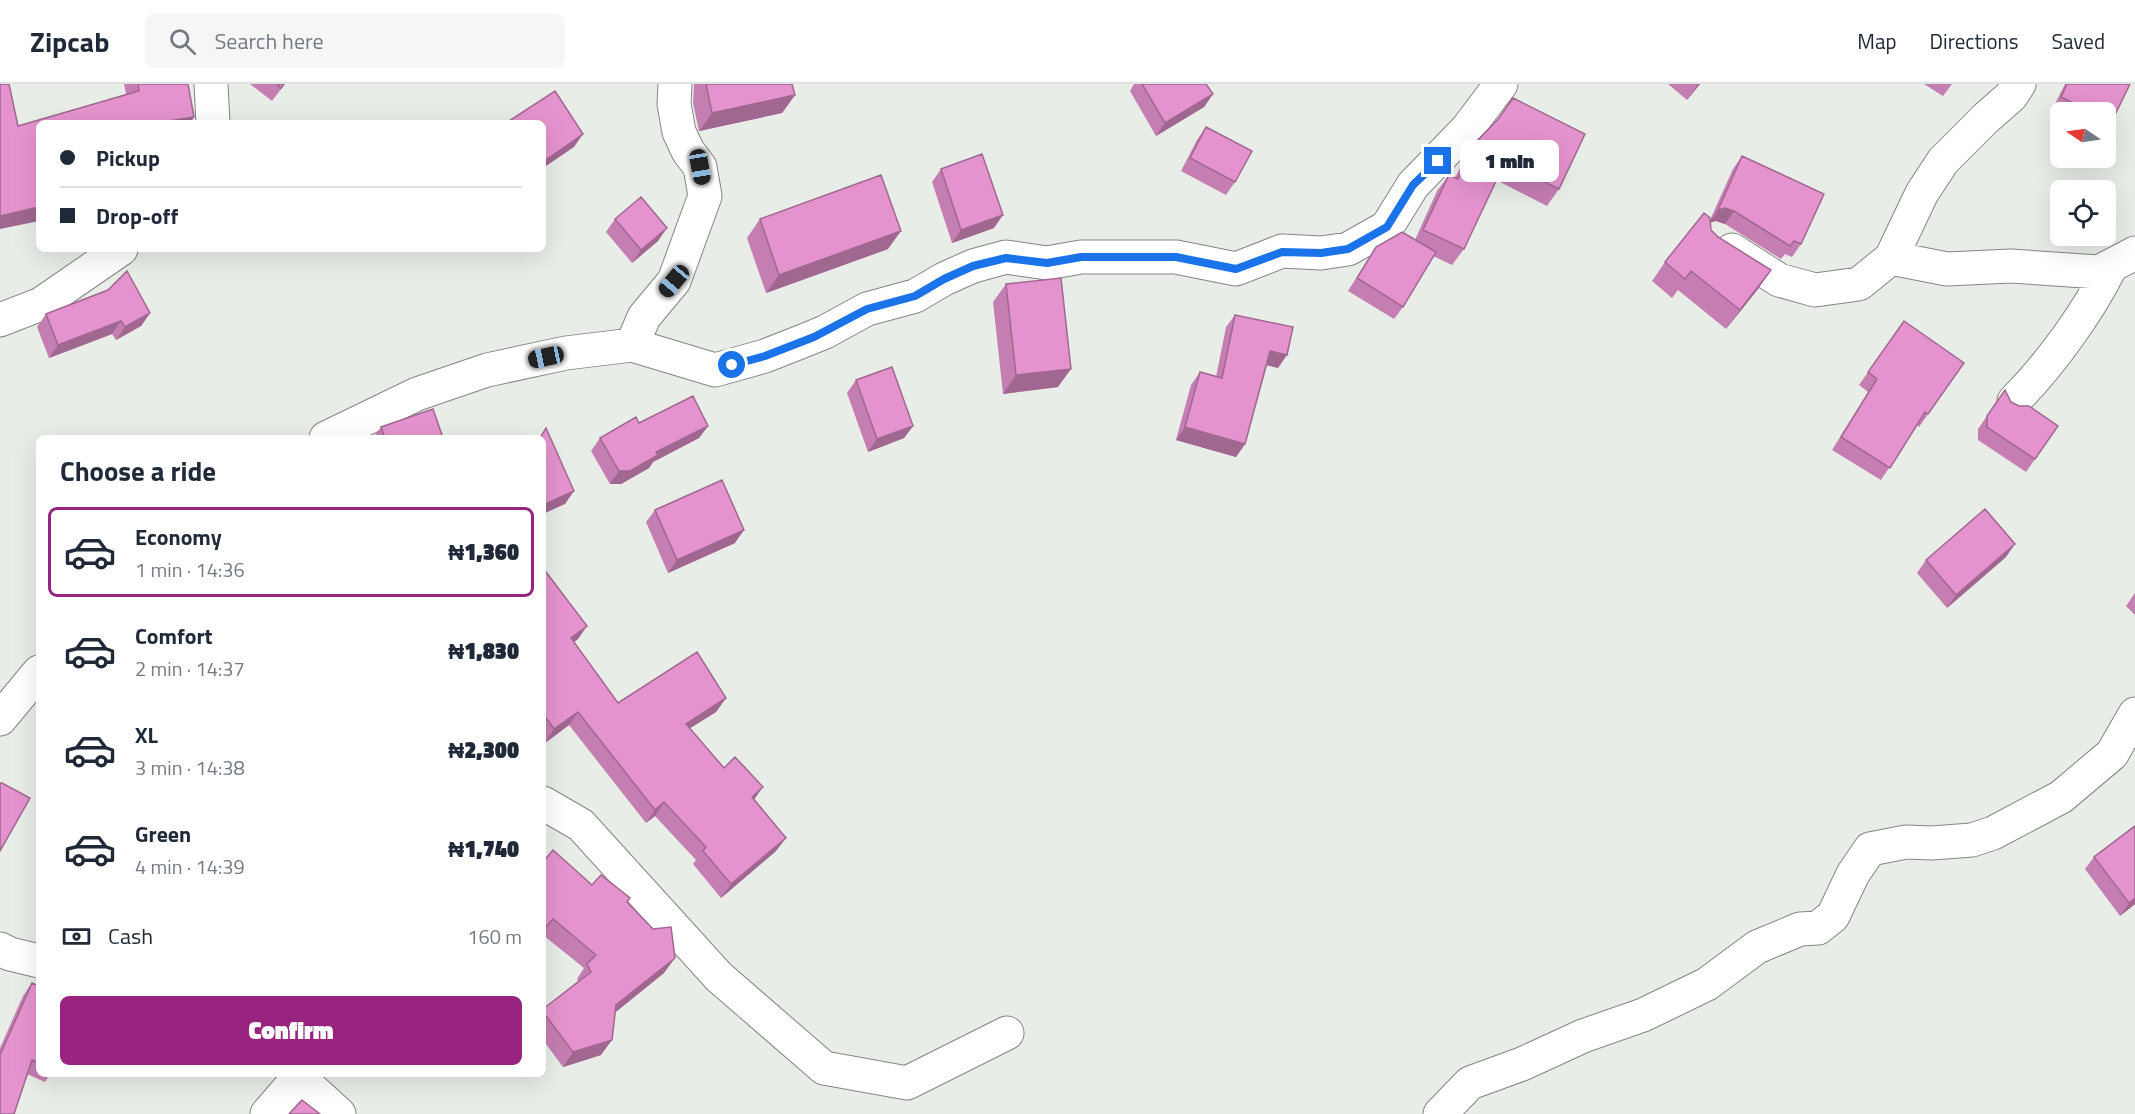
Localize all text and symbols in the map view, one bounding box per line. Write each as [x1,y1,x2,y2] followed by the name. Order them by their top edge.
[145,14,565,68] search box
[30,20,109,63] text: Zipcab
[214,24,324,58] text: Search here
[166,25,199,58] icon: search
[1857,25,1897,57] text: Map
[1930,25,2019,57] text: Directions
[2052,25,2105,57] text: Saved
[2050,102,2116,168] north arrow
[2050,102,2116,246] map controls
[1459,140,1558,182] callout: 1 min
[96,141,160,175] text: Pickup
[1485,145,1534,176] text: 1 min
[1424,147,1451,174] route end
[688,148,712,186] car
[2050,180,2116,246] button: locate
[96,199,178,233] text: Drop-off
[656,261,692,301] car
[527,344,565,370] car
[718,351,745,378] route start
[60,450,216,491] text: Choose a ride
[135,520,222,554] text: Economy
[63,525,117,579] icon: car
[448,535,519,569] text: ₦1,360
[135,554,245,585] text: 1 min · 14:36
[135,619,213,653] text: Comfort
[63,624,117,678] icon: car
[448,634,519,668] text: ₦1,830
[135,653,245,684] text: 2 min · 14:37
[135,718,158,752] text: XL
[63,723,117,777] icon: car
[448,733,519,767] text: ₦2,300
[135,752,245,783] text: 3 min · 14:38
[135,817,191,851] text: Green
[63,822,117,876] icon: car
[448,832,519,866] text: ₦1,740
[135,851,245,882] text: 4 min · 14:39
[108,919,153,953] text: Cash
[60,920,93,953] icon: cash
[467,921,522,952] text: 160 m
[60,996,522,1065] button: Confirm

